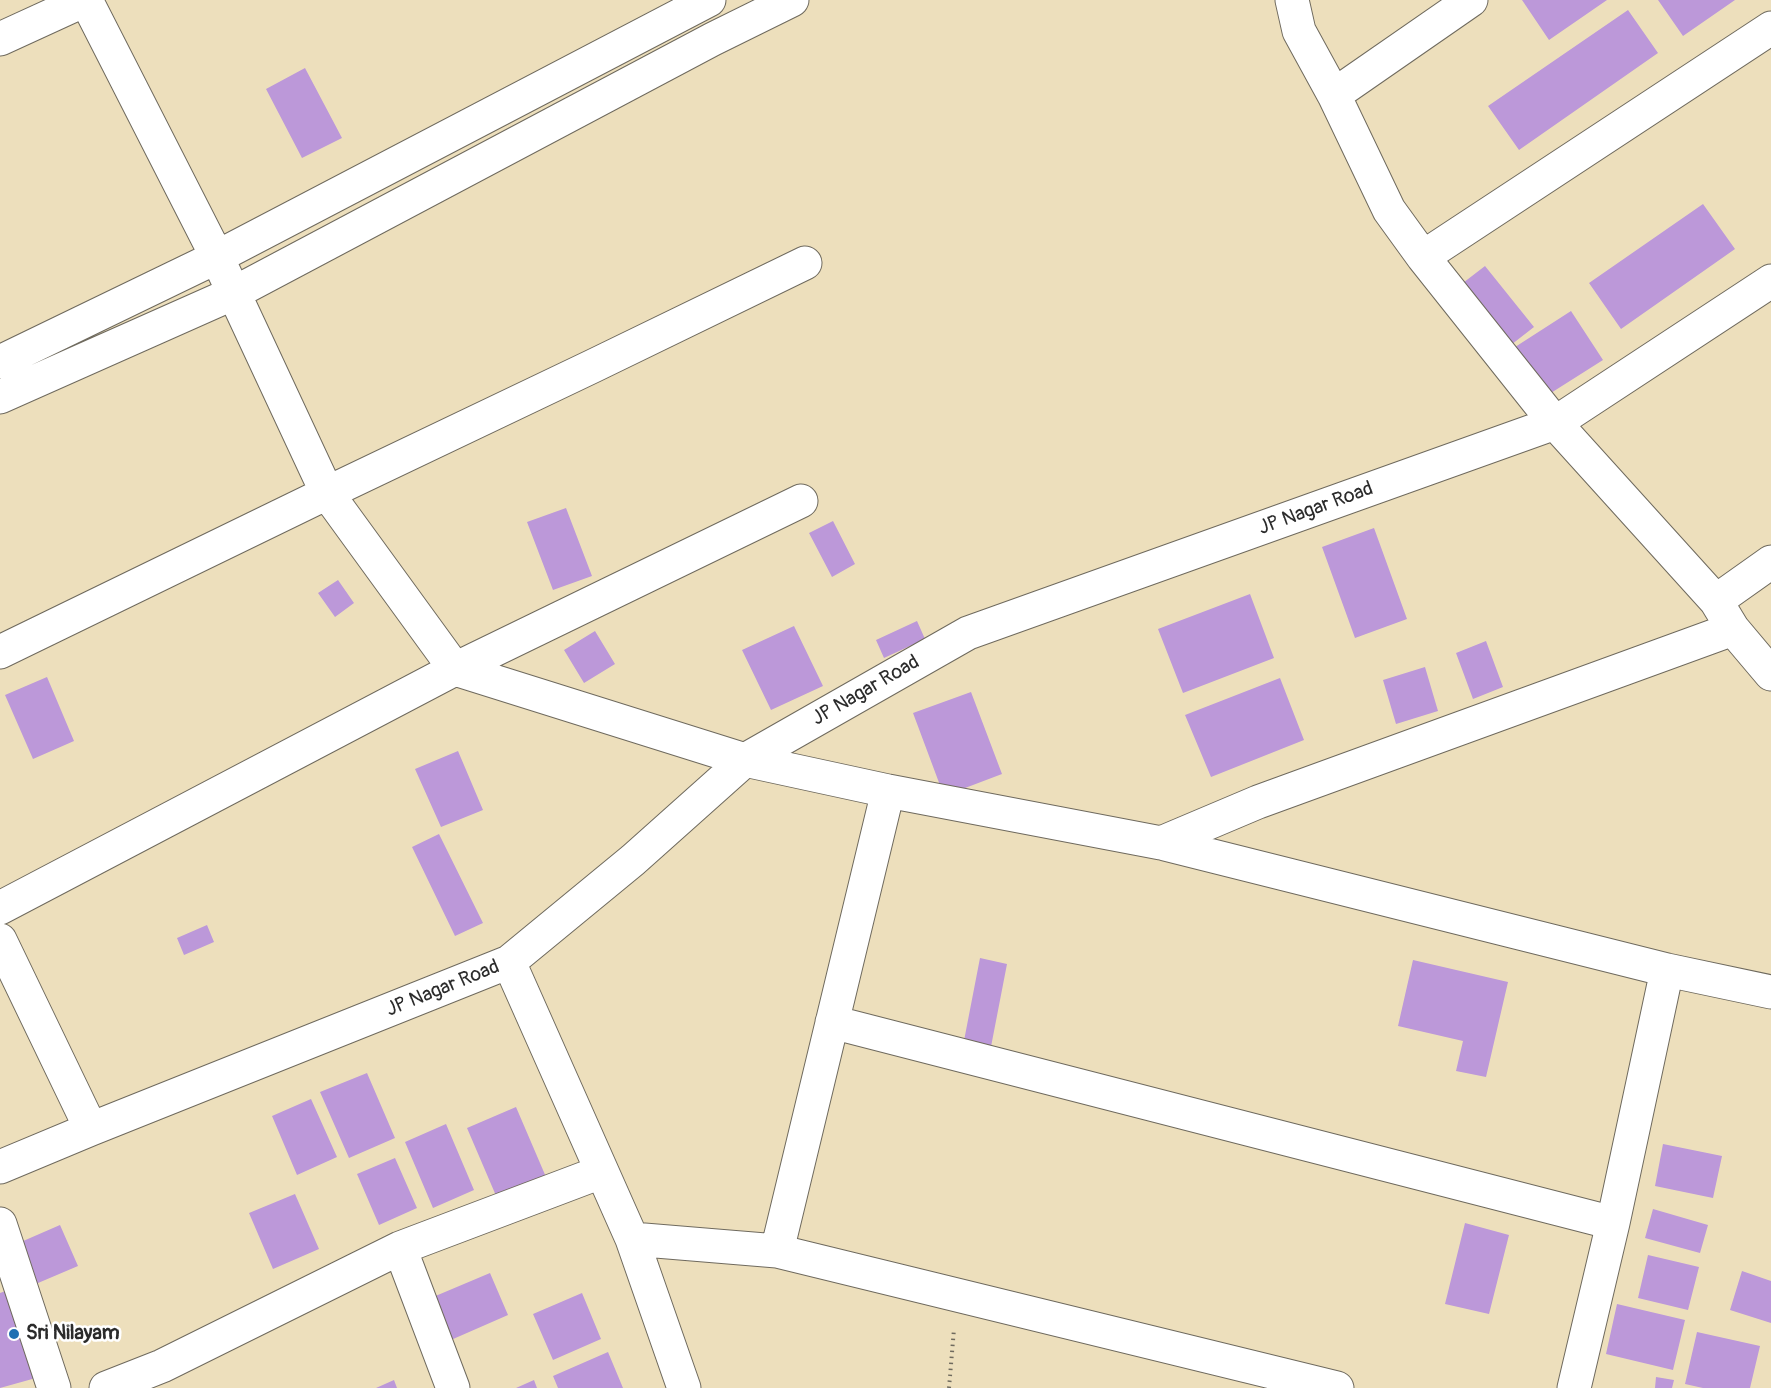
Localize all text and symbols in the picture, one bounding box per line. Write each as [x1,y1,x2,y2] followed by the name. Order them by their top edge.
[1255,477,1377,541] street label: JP Nagar Road
[808,651,924,731] street label: JP Nagar Road
[383,955,503,1023] street label: JP Nagar Road
[26,1322,119,1346] place label: Sri Nilayam
[7,1327,21,1341] marker: Sri Nilayam

